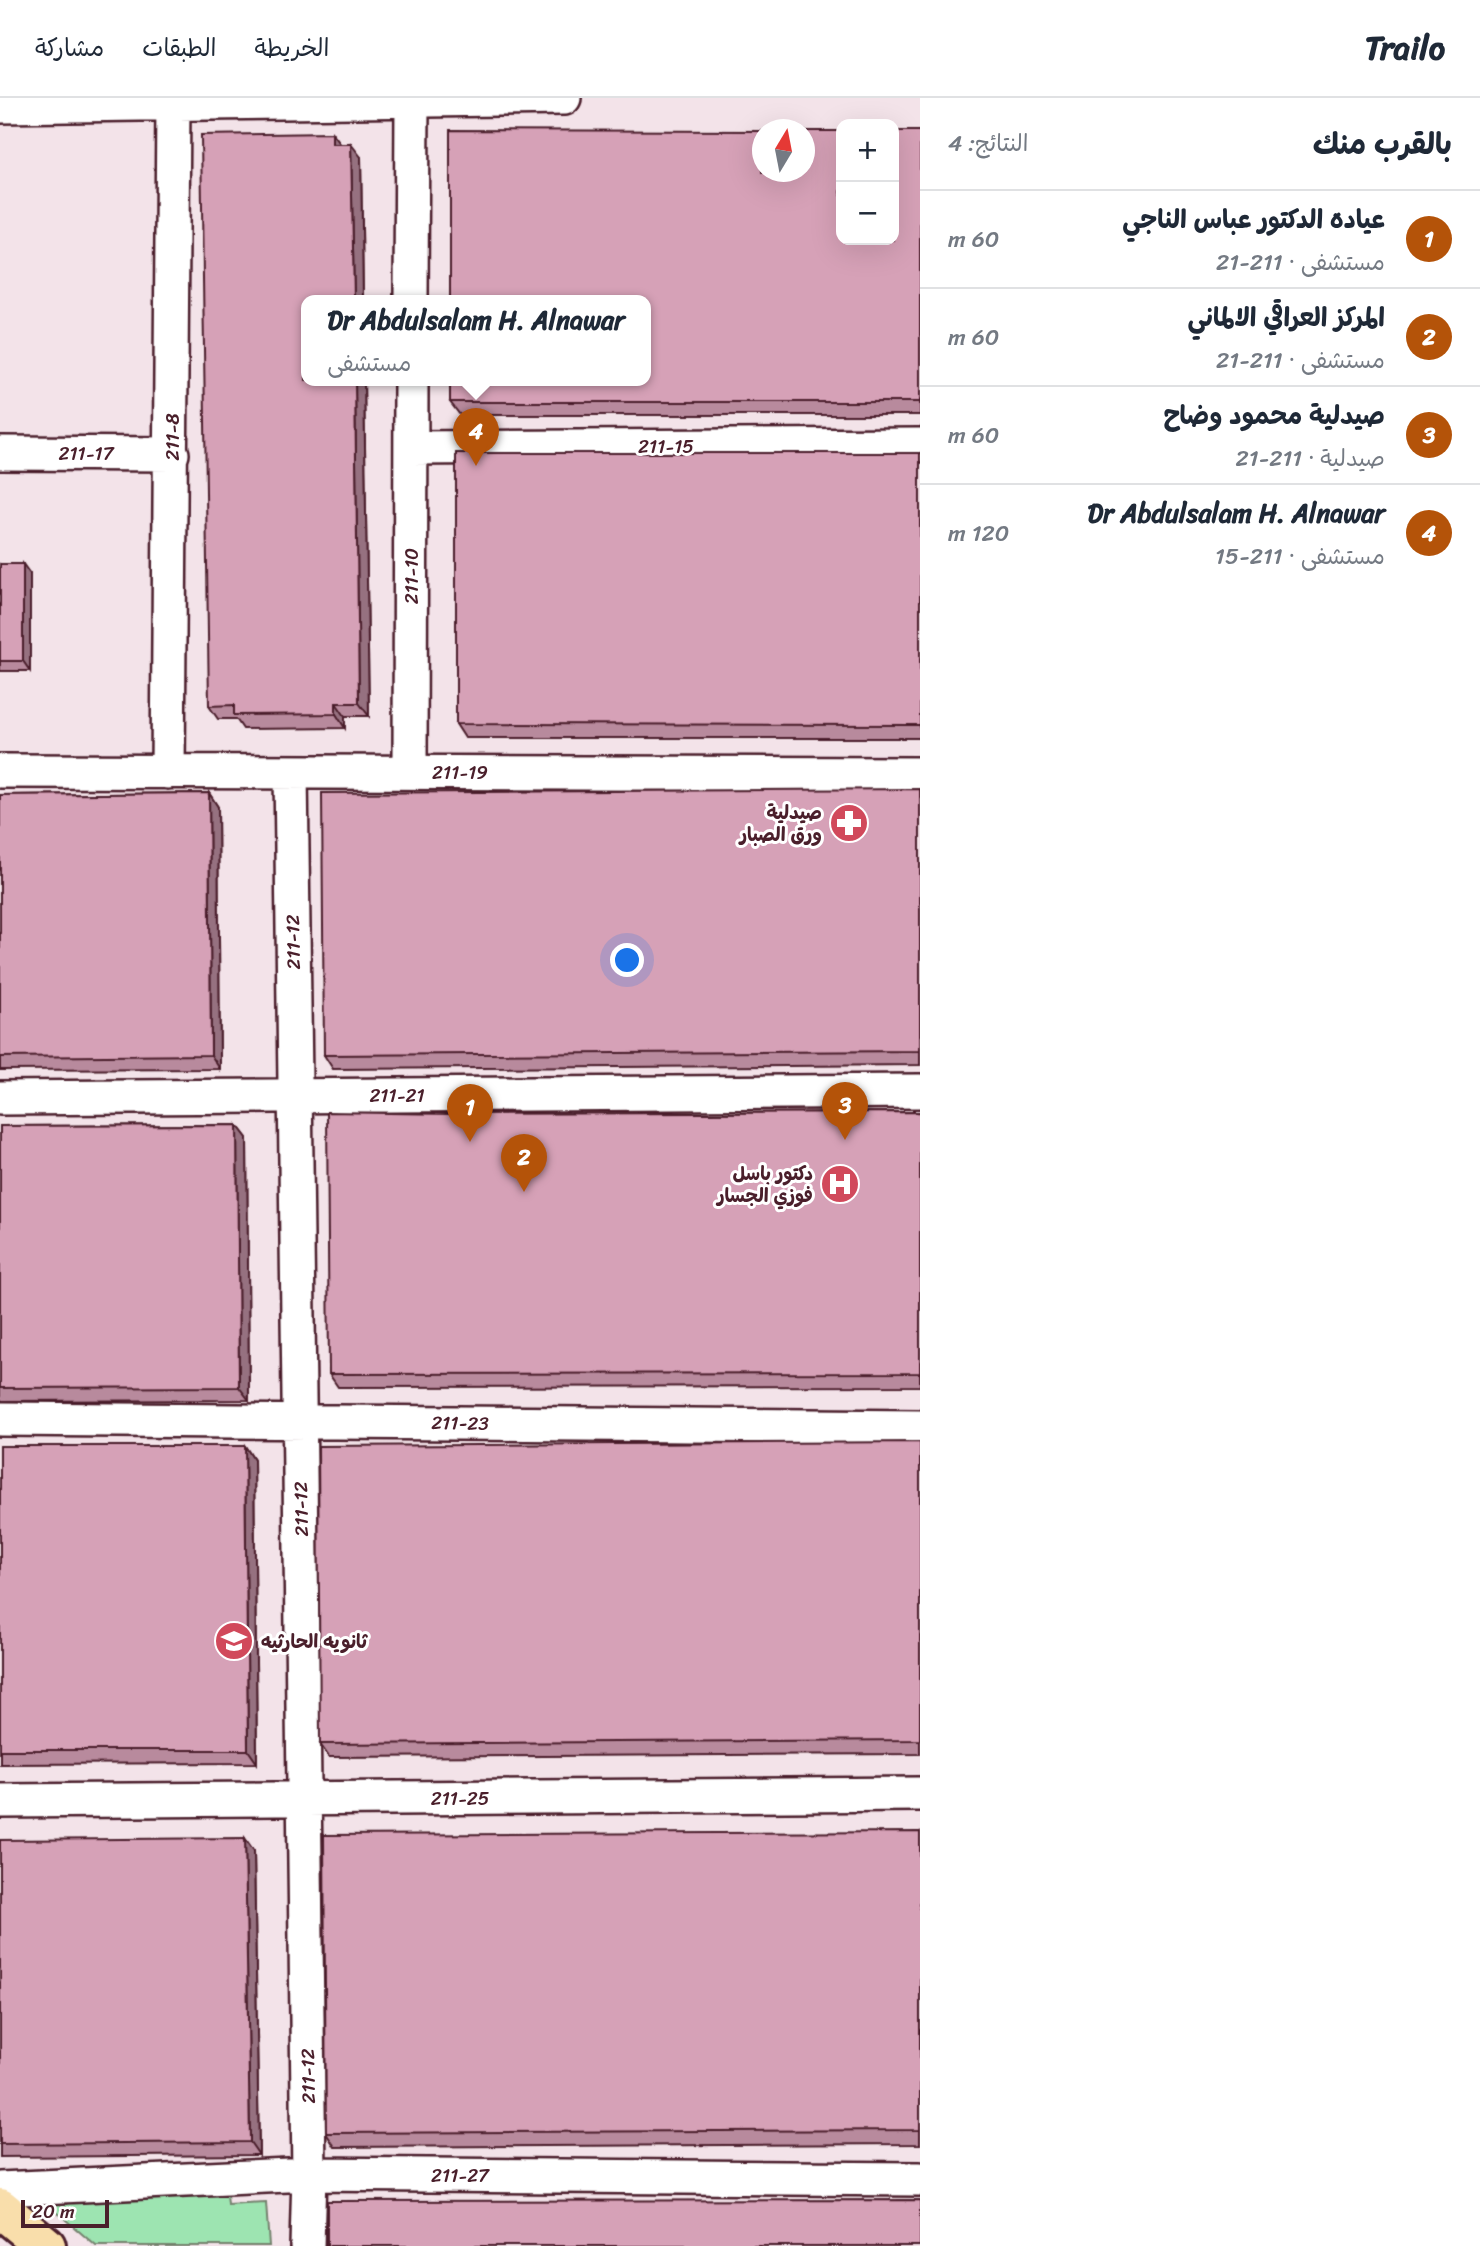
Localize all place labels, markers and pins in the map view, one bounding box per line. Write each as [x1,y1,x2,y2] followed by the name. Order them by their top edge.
[453,408,499,466] pin: 4
[738,796,822,851] place label: صيدلية ورق الصبار
[828,802,870,844] pharmacy icon: صيدلية ورق الصبار
[822,1082,868,1140] pin: 3
[447,1084,493,1142] pin: 1
[501,1134,547,1192] pin: 2
[715,1157,813,1212] place label: دكتور باسل فوزي الجسار
[819,1163,861,1205] hospital icon: دكتور باسل فوزي الجسار
[213,1620,255,1662] school or university icon: ثانويه الحارثيه
[261,1625,368,1658] place label: ثانويه الحارثيه

